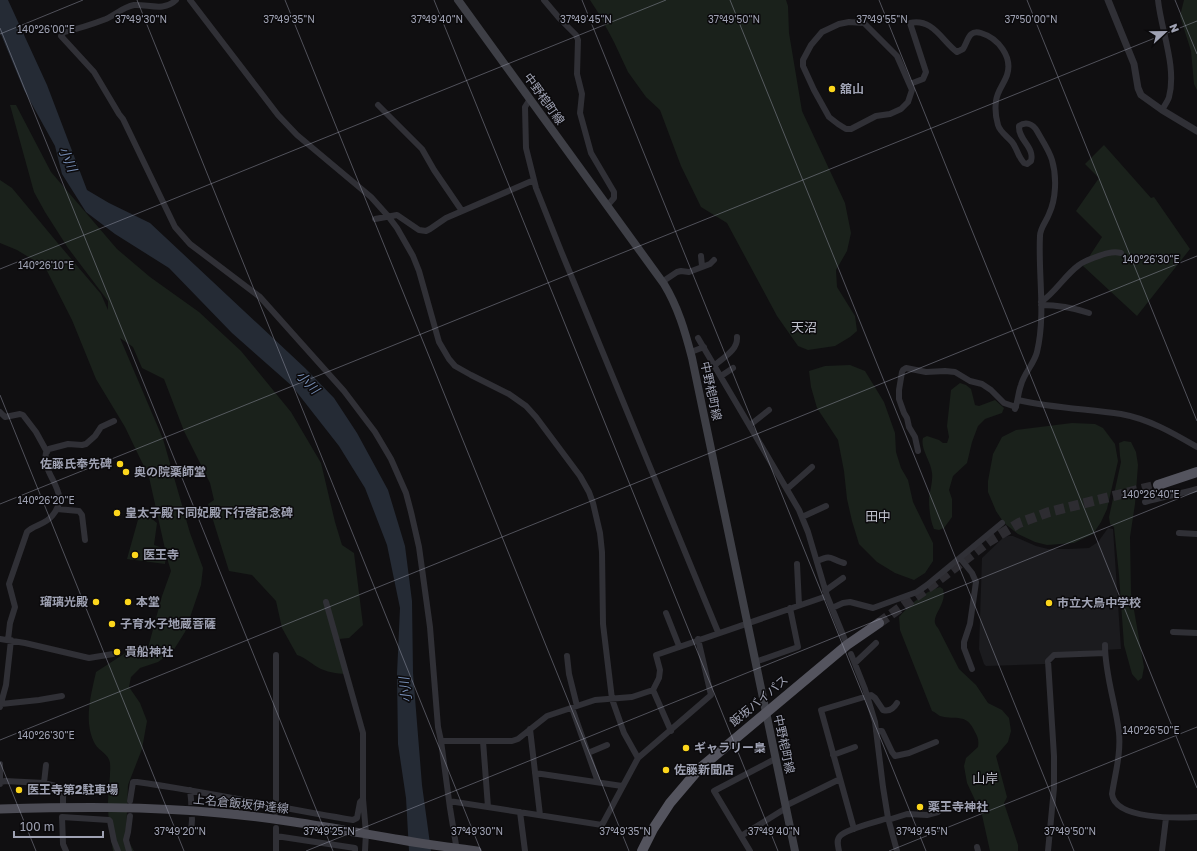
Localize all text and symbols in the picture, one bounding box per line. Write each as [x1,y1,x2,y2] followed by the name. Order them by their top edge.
[1145,12,1185,52] north arrow
[115,13,167,25] text: 37°49'30"N
[263,13,315,25] text: 37°49'35"N
[411,13,463,25] text: 37°49'40"N
[560,13,612,25] text: 37°49'45"N
[708,13,760,25] text: 37°49'50"N
[856,13,908,25] text: 37°49'55"N
[1004,13,1058,25] text: 37°50'00"N
[1167,22,1182,34] text: N
[17,23,75,35] text: 140°26'00"E
[521,70,568,127] street label: 中野梍町線
[840,81,864,96] place label: 舘山
[827,84,837,94] marker: 舘山
[55,144,81,176] water label: 小川
[1122,253,1180,265] text: 140°26'30"E
[18,259,74,271] text: 140°26'10"E
[791,319,817,335] district label: 天沼
[698,360,725,422] street label: 中野梍町線
[293,367,324,398] water label: 小川
[40,456,112,471] place label: 佐藤氏奉先碑
[115,459,125,469] marker: 佐藤氏奉先碑
[134,464,206,479] place label: 奥の院薬師堂
[121,467,131,477] marker: 奥の院薬師堂
[1122,488,1180,500] text: 140°26'40"E
[17,494,75,506] text: 140°26'20"E
[125,505,293,520] place label: 皇太子殿下同妃殿下行啓記念碑
[112,508,122,518] marker: 皇太子殿下同妃殿下行啓記念碑
[865,508,891,524] district label: 田中
[143,547,179,562] place label: 医王寺
[130,550,140,560] marker: 医王寺
[40,594,88,609] place label: 瑠璃光殿
[136,594,160,609] place label: 本堂
[1057,595,1141,610] place label: 市立大鳥中学校
[91,597,101,607] marker: 瑠璃光殿
[123,597,133,607] marker: 本堂
[1044,598,1054,608] marker: 市立大鳥中学校
[120,616,216,631] place label: 子育水子地蔵菩薩
[107,619,117,629] marker: 子育水子地蔵菩薩
[125,644,173,659] place label: 貴船神社
[112,647,122,657] marker: 貴船神社
[726,672,791,729] street label: 飯坂バイパス
[395,674,415,704] water label: 小川
[771,713,798,775] street label: 中野梍町線
[1122,724,1180,736] text: 140°26'50"E
[17,729,75,741] text: 140°26'30"E
[694,740,766,755] place label: ギャラリー梟
[681,743,691,753] marker: ギャラリー梟
[674,762,734,777] place label: 佐藤新聞店
[661,765,671,775] marker: 佐藤新聞店
[972,770,998,786] district label: 山岸
[27,782,118,797] place label: 医王寺第2駐車場
[14,785,24,795] marker: 医王寺第2駐車場
[193,791,290,816] street label: 上名倉飯坂伊達線
[928,799,988,814] place label: 薬王寺神社
[915,802,925,812] marker: 薬王寺神社
[14,813,103,839] scale bar
[20,819,54,834] text: 100 m
[154,825,206,837] text: 37°49'20"N
[303,825,355,837] text: 37°49'25"N
[451,825,503,837] text: 37°49'30"N
[599,825,651,837] text: 37°49'35"N
[748,825,800,837] text: 37°49'40"N
[896,825,948,837] text: 37°49'45"N
[1044,825,1096,837] text: 37°49'50"N

